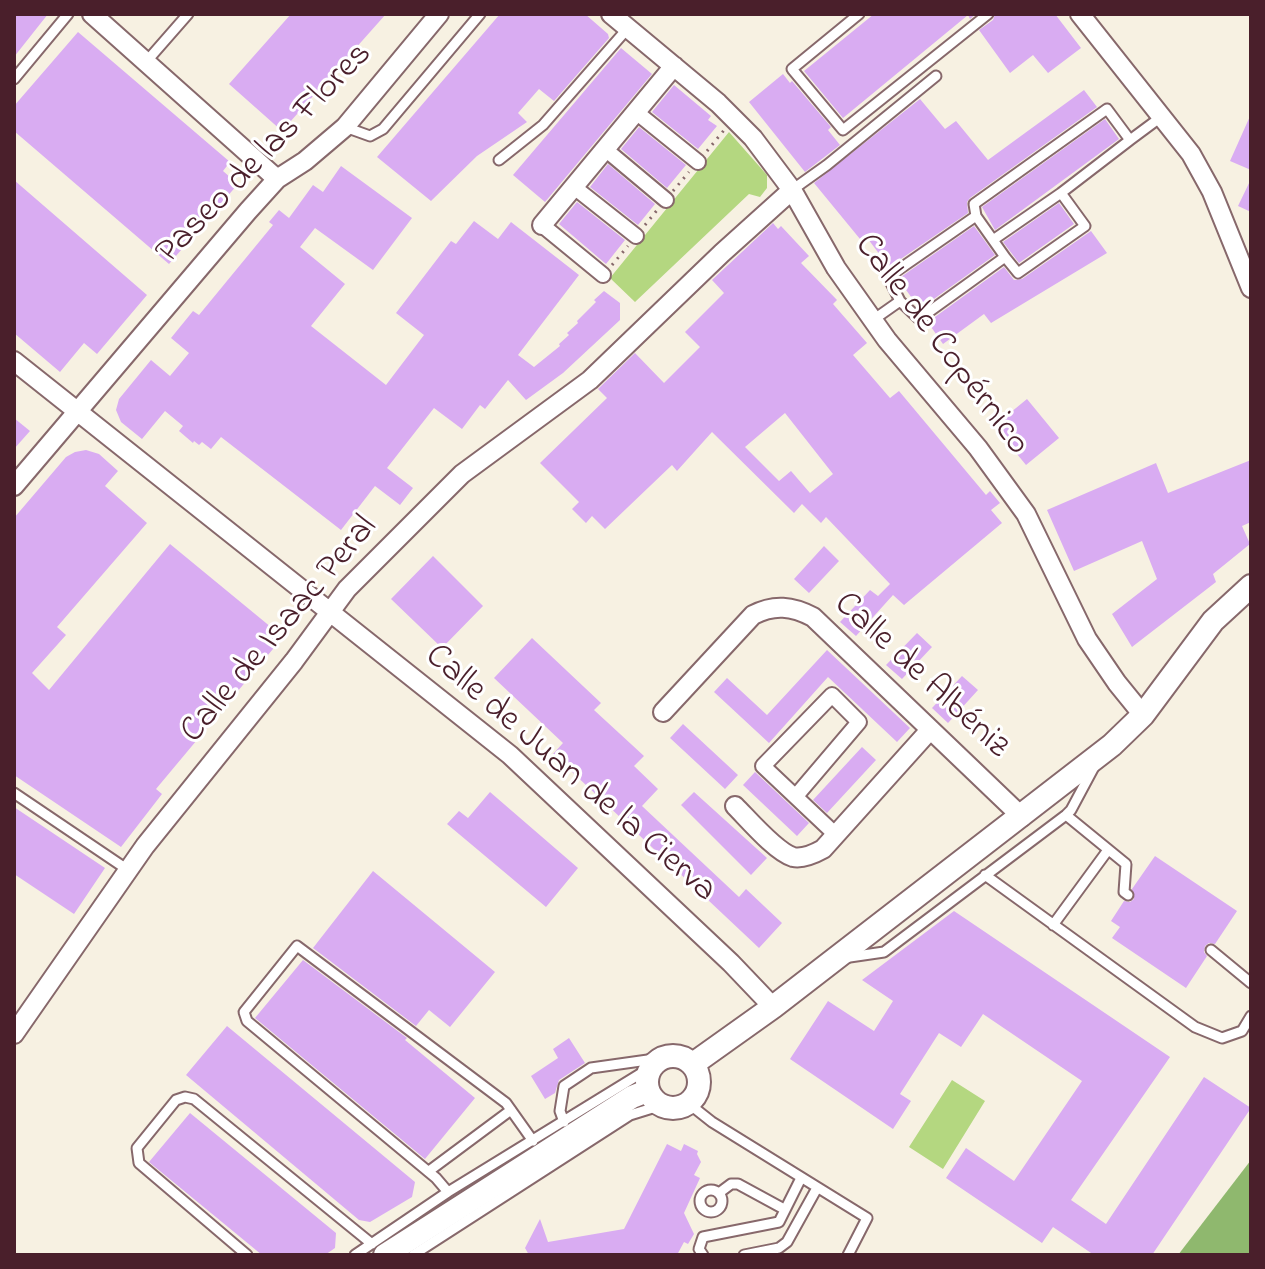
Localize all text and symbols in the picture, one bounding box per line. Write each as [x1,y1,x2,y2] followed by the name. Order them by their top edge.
[149,35,383,275] street label: Paseo de las Flores
[843,227,1037,465] street label: Calle de Copérnico
[173,508,389,754] street label: Calle de Isaac Peral
[823,585,1017,769] street label: Calle de Albéniz
[414,636,724,914] street label: Calle de Juan de la Cierva

